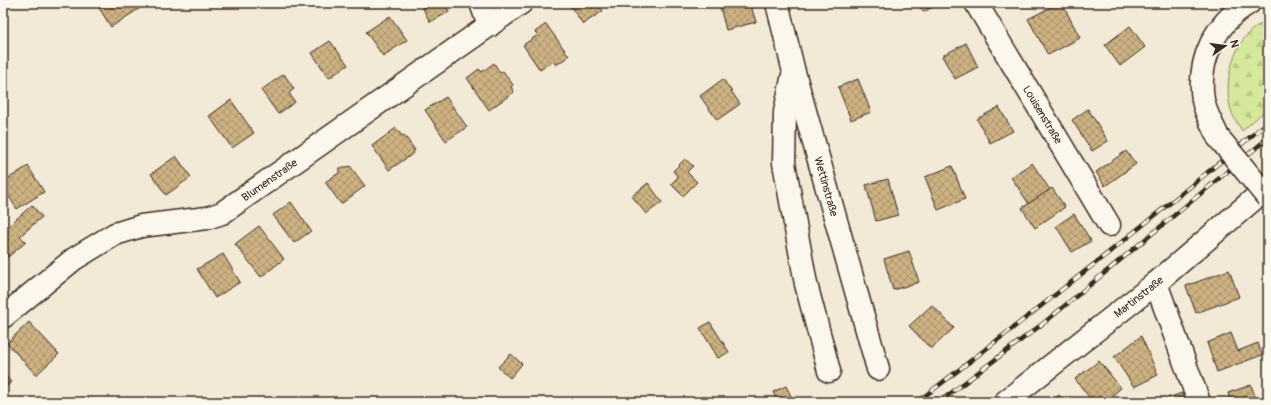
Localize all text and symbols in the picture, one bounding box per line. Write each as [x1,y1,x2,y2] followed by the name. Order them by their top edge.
[1205,26,1245,66] north arrow
[1227,39,1242,49] text: N
[1020,83,1065,147] street label: Louisenstraße
[811,155,841,218] street label: Wettinstraße
[239,156,300,204] street label: Blumenstraße
[1112,273,1167,321] street label: Martinstraße

